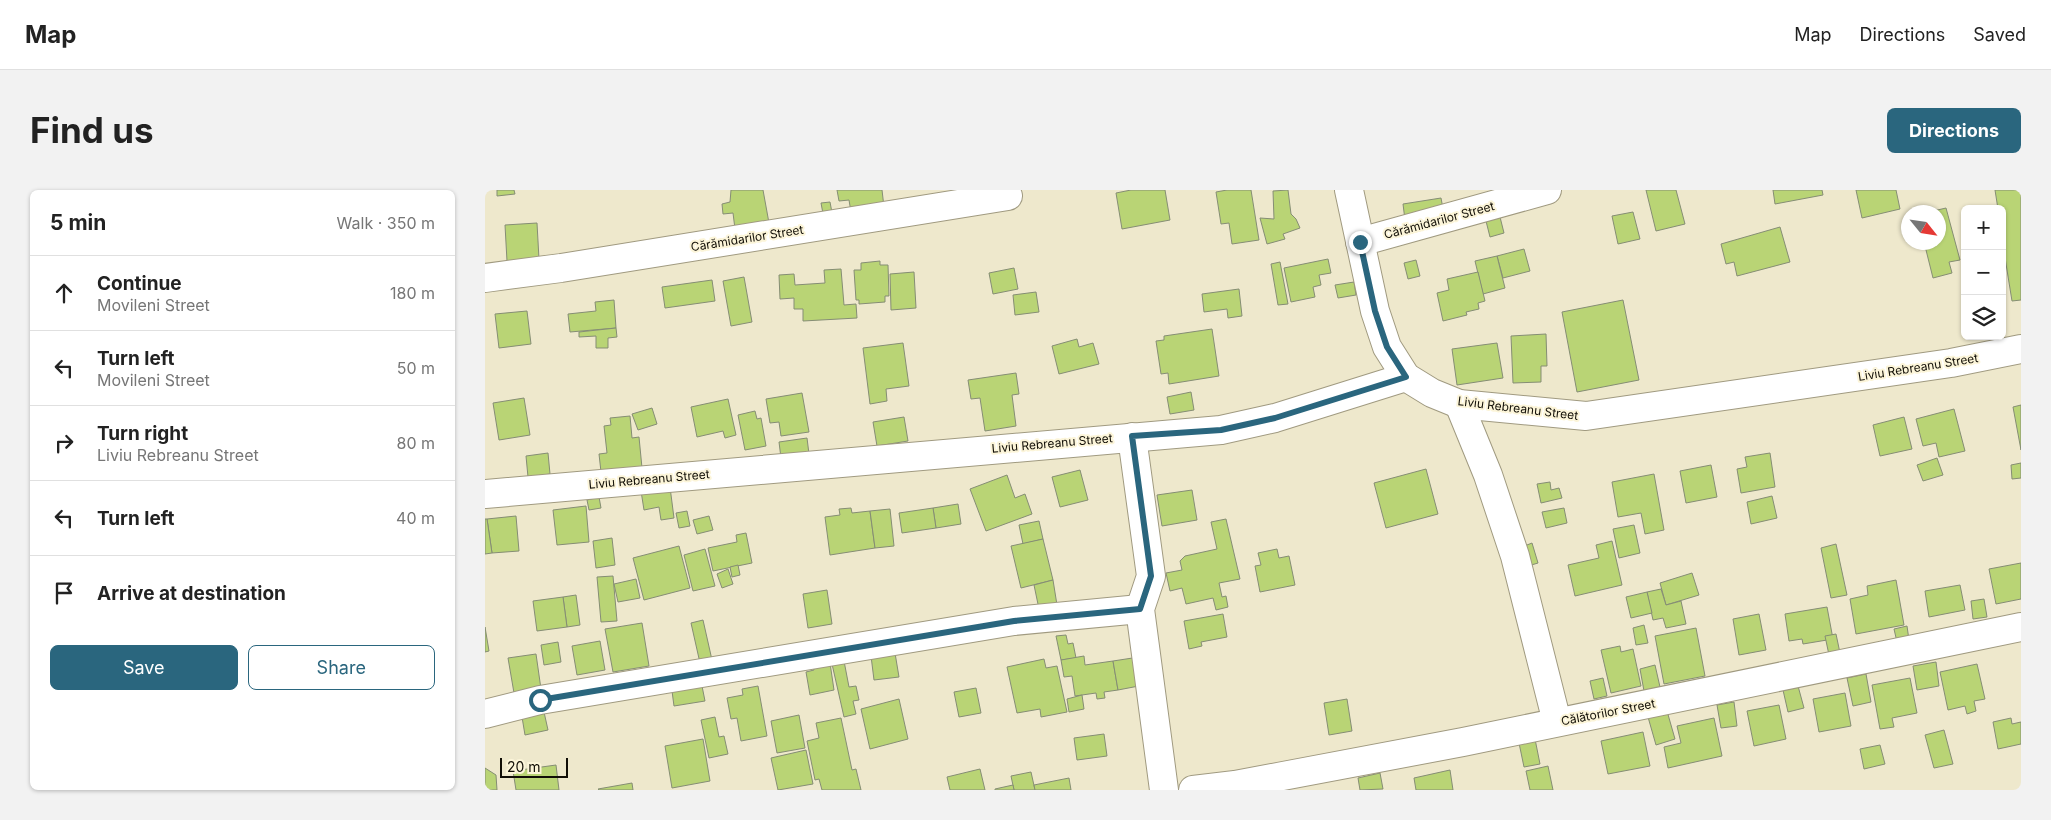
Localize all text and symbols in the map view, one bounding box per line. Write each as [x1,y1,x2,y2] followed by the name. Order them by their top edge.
[25,20,76,49] text: Map
[1794,24,1832,45] text: Map
[1860,24,1945,45] text: Directions
[1973,24,2026,45] text: Saved
[1887,108,2021,153] button: Directions
[30,109,154,151] text: Find us
[1382,198,1496,242] street label: Cărămidarilor Street
[1901,205,1946,250] north arrow
[1961,205,2006,340] map controls
[1961,205,2006,250] button: +
[50,210,106,235] text: 5 min
[337,213,435,233] text: Walk · 350 m
[690,222,804,254] street label: Cărămidarilor Street
[1349,231,1372,254] route end
[1961,250,2006,295] button: −
[97,272,182,295] text: Continue
[50,279,78,307] icon: ahead
[390,283,435,303] text: 180 m
[97,295,210,315] text: Movileni Street
[1961,295,2006,340] button: layers
[97,347,175,370] text: Turn left
[1857,350,1979,384] street label: Liviu Rebreanu Street
[50,354,78,382] icon: left
[397,358,435,378] text: 50 m
[97,370,210,390] text: Movileni Street
[1457,393,1579,423] street label: Liviu Rebreanu Street
[97,422,188,445] text: Turn right
[50,429,78,457] icon: right
[991,430,1113,456] street label: Liviu Rebreanu Street
[396,433,435,453] text: 80 m
[97,445,259,465] text: Liviu Rebreanu Street
[588,466,710,492] street label: Liviu Rebreanu Street
[50,504,78,532] icon: left
[97,507,175,530] text: Turn left
[396,508,435,528] text: 40 m
[50,579,78,607] icon: arrive
[97,582,286,605] text: Arrive at destination
[50,645,238,690] button: Save
[248,645,435,690] button: Share
[529,689,552,712] route start
[1560,696,1656,728] street label: Călătorilor Street
[500,755,567,778] scale bar
[507,758,541,775] text: 20 m

